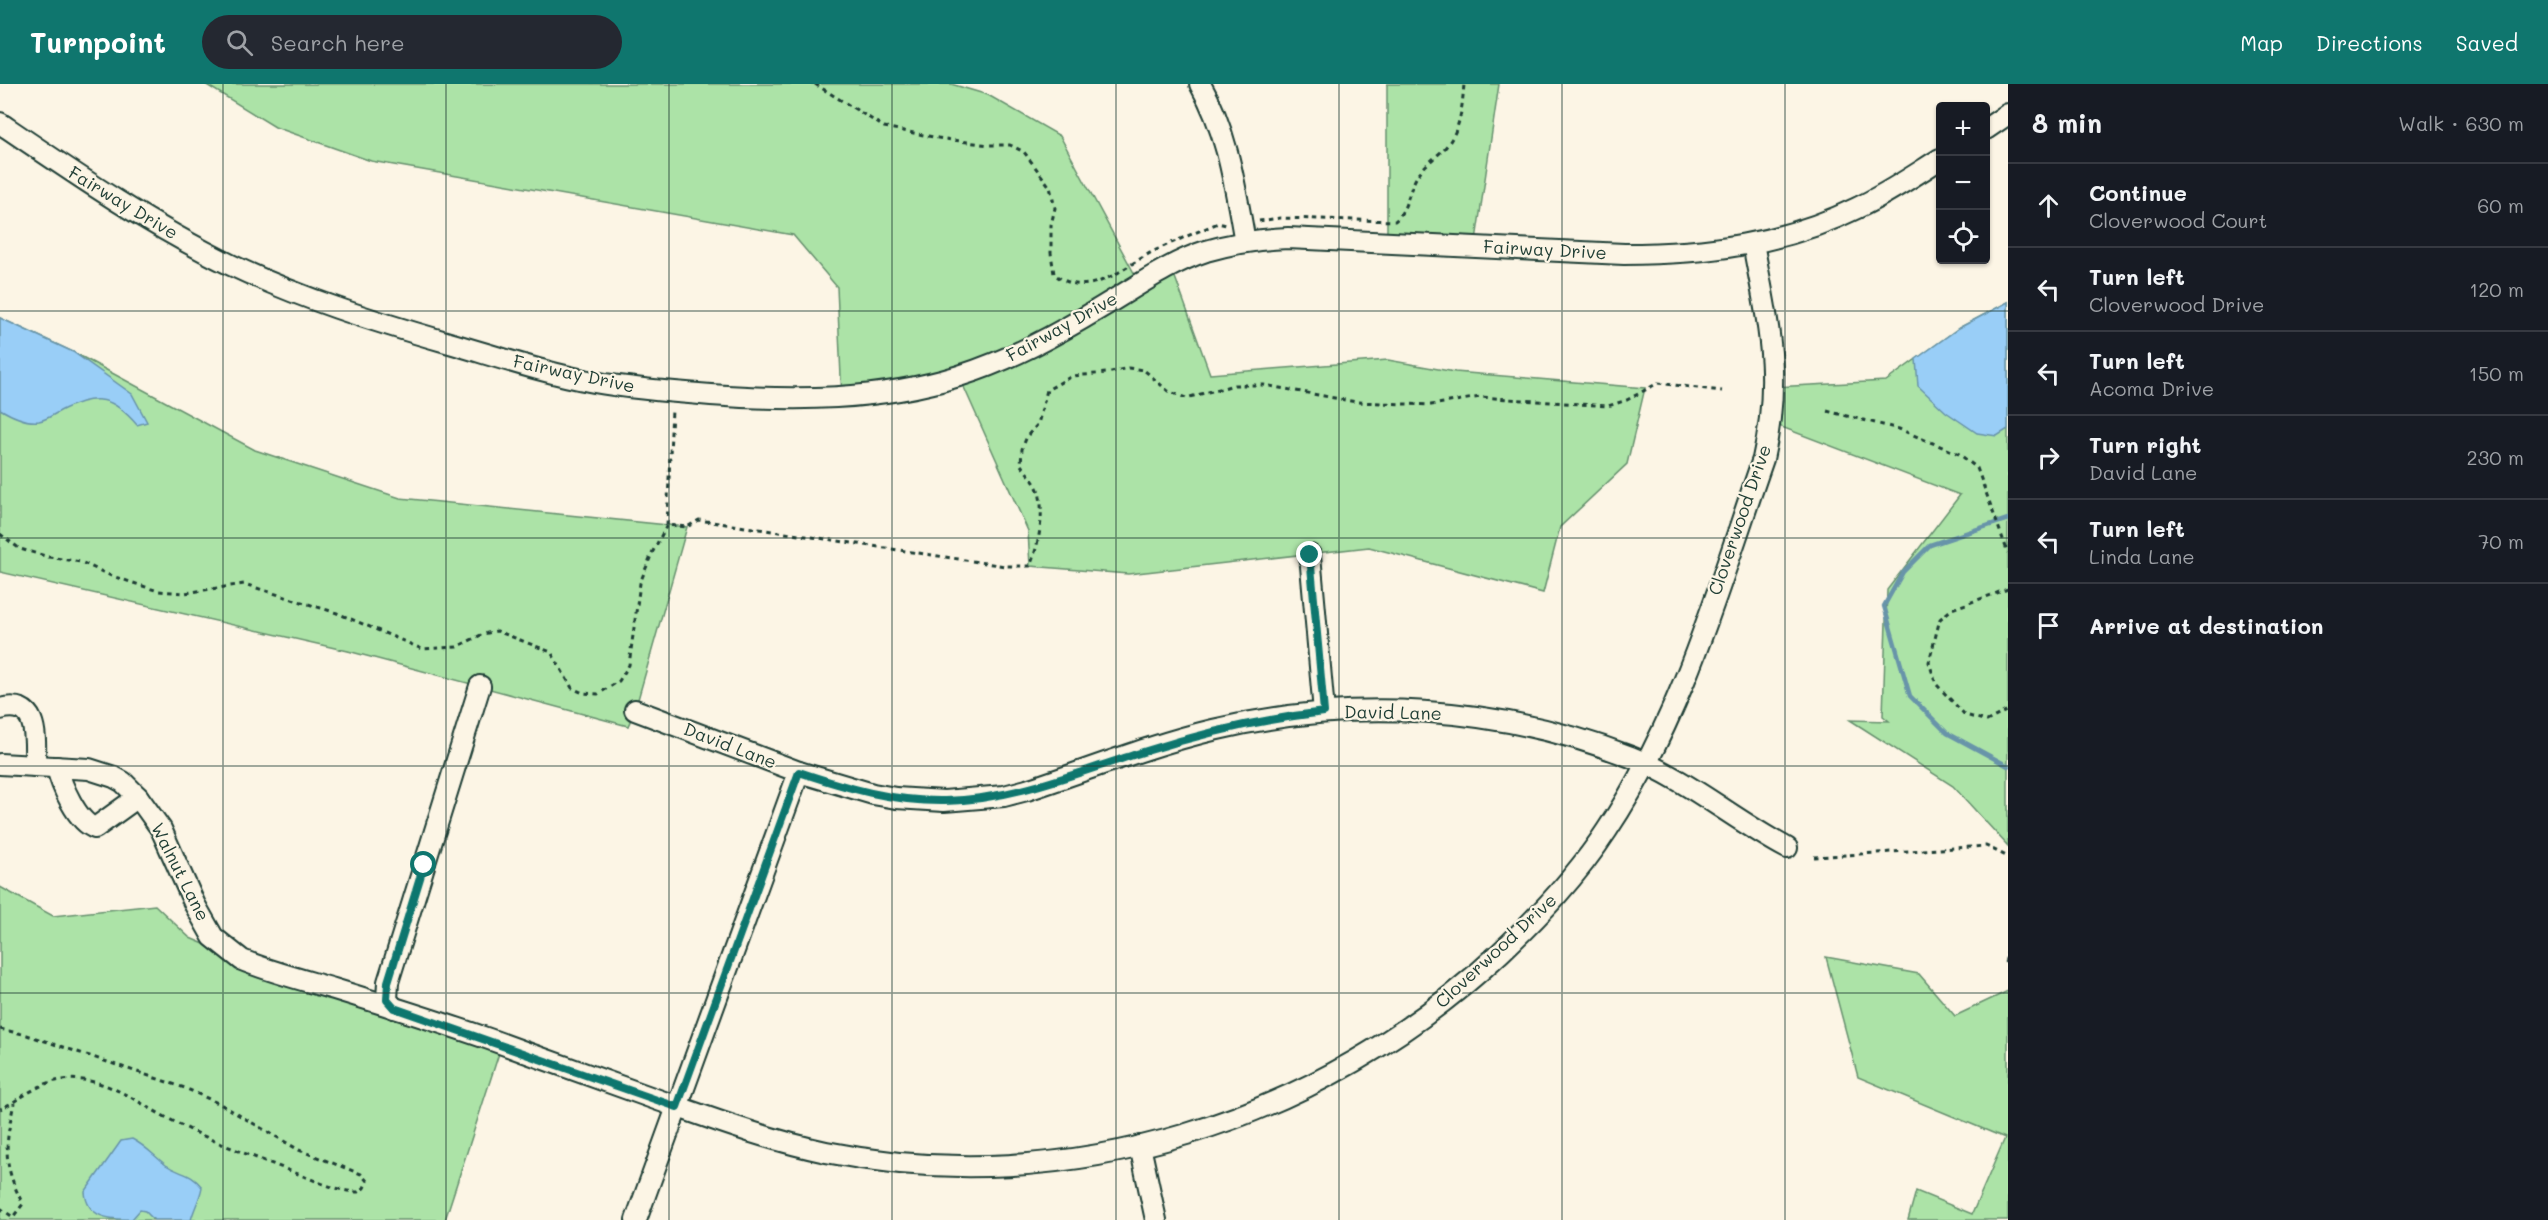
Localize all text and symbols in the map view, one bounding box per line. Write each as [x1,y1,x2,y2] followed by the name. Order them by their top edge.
[202,15,622,69] search box
[30,24,166,60] text: Turnpoint
[223,26,256,59] icon: search
[271,28,405,57] text: Search here
[2240,29,2283,56] text: Map
[2316,29,2423,56] text: Directions
[2456,29,2518,56] text: Saved
[1936,102,1990,264] map controls
[1936,102,1990,156] button: +
[2032,106,2102,140] text: 8 min
[2398,110,2524,136] text: Walk · 630 m
[1936,156,1990,210] button: −
[64,160,183,244] street label: Fairway Drive
[2089,178,2187,207] text: Continue
[2032,189,2065,222] icon: ahead
[2477,192,2524,218] text: 60 m
[2089,207,2267,233] text: Cloverwood Court
[1936,210,1990,264] button: locate
[1483,234,1607,264] street label: Fairway Drive
[2089,262,2185,291] text: Turn left
[2032,273,2065,306] icon: left
[2469,276,2524,302] text: 120 m
[1002,286,1121,367] street label: Fairway Drive
[2089,291,2264,317] text: Cloverwood Drive
[2089,346,2185,375] text: Turn left
[511,348,637,398] street label: Fairway Drive
[2032,357,2065,390] icon: left
[2469,360,2524,386] text: 150 m
[2089,375,2214,401] text: Acoma Drive
[2089,430,2201,459] text: Turn right
[1702,441,1776,598] street label: Cloverwood Drive
[2032,441,2065,474] icon: right
[2466,444,2524,470] text: 230 m
[2089,459,2197,485] text: David Lane
[2089,514,2185,543] text: Turn left
[2032,525,2065,558] icon: left
[2478,528,2524,554] text: 70 m
[1296,541,1322,567] route end
[2089,543,2195,569] text: Linda Lane
[2032,609,2065,642] icon: arrive
[2089,611,2324,640] text: Arrive at destination
[1344,699,1442,725] street label: David Lane
[681,716,780,774] street label: David Lane
[146,818,216,925] street label: Walnut Lane
[410,851,436,877] route start
[1429,888,1561,1013] street label: Cloverwood Drive

